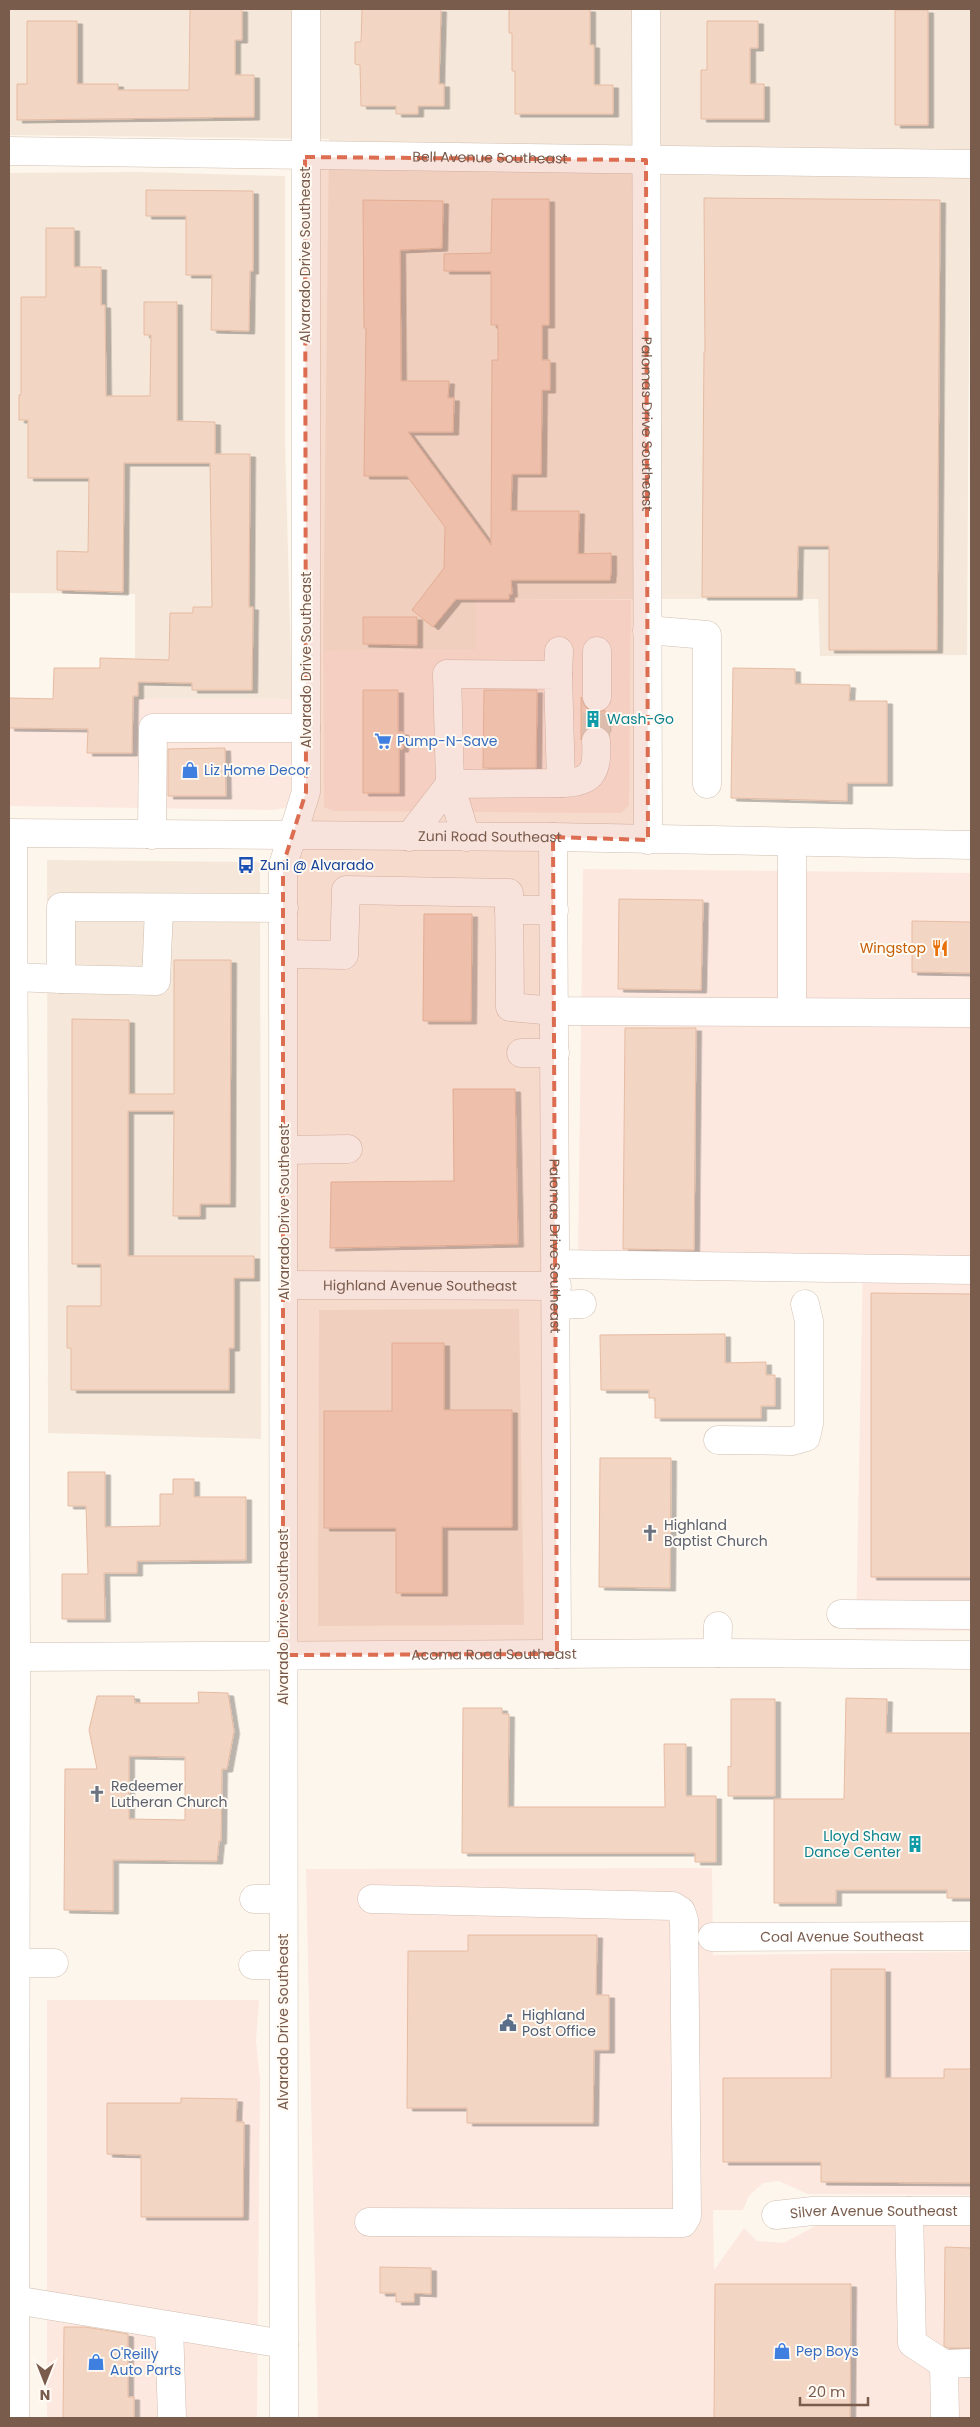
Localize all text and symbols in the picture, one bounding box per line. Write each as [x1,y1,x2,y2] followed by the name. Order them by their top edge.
[412,146,568,169] street label: Bell Avenue Southeast
[295,167,315,343] street label: Alvarado Drive Southeast
[637,337,657,511] street label: Palomas Drive Southeast
[296,572,316,748] street label: Alvarado Drive Southeast
[583,709,603,729] building icon: Wash-Go
[607,709,674,729] place label: Wash-Go
[373,731,393,751] supermarket icon: Pump-N-Save
[397,731,498,751] place label: Pump-N-Save
[180,760,200,780] shop icon: Liz Home Decor
[204,760,310,780] place label: Liz Home Decor
[418,826,562,847] street label: Zuni Road Southeast
[236,855,256,875] bus stop icon: Zuni @ Alvarado
[260,855,374,875] place label: Zuni @ Alvarado
[860,938,926,958] place label: Wingstop
[930,938,950,958] restaurant icon: Wingstop
[274,1124,294,1300] street label: Alvarado Drive Southeast
[545,1159,565,1333] street label: Palomas Drive Southeast
[323,1275,517,1296] street label: Highland Avenue Southeast
[664,1515,768,1551] place label: Highland Baptist Church
[640,1523,660,1543] church icon: Highland Baptist Church
[273,1529,293,1705] street label: Alvarado Drive Southeast
[411,1644,577,1665] street label: Acoma Road Southeast
[111,1776,228,1812] place label: Redeemer Lutheran Church
[87,1784,107,1804] church icon: Redeemer Lutheran Church
[804,1826,902,1862] place label: Lloyd Shaw Dance Center
[905,1834,925,1854] building icon: Lloyd Shaw Dance Center
[760,1926,924,1947] street label: Coal Avenue Southeast
[273,1934,293,2110] street label: Alvarado Drive Southeast
[522,2005,596,2041] place label: Highland Post Office
[498,2013,518,2033] public building icon: Highland Post Office
[789,2201,958,2223] street label: Silver Avenue Southeast
[772,2341,792,2361] shop icon: Pep Boys
[796,2341,859,2361] place label: Pep Boys
[110,2344,181,2380] place label: O'Reilly Auto Parts
[86,2352,106,2372] shop icon: O'Reilly Auto Parts
[20,2357,70,2407] north arrow
[800,2374,868,2406] scale bar
[808,2381,846,2402] text: 20 m
[40,2385,50,2405] text: N

